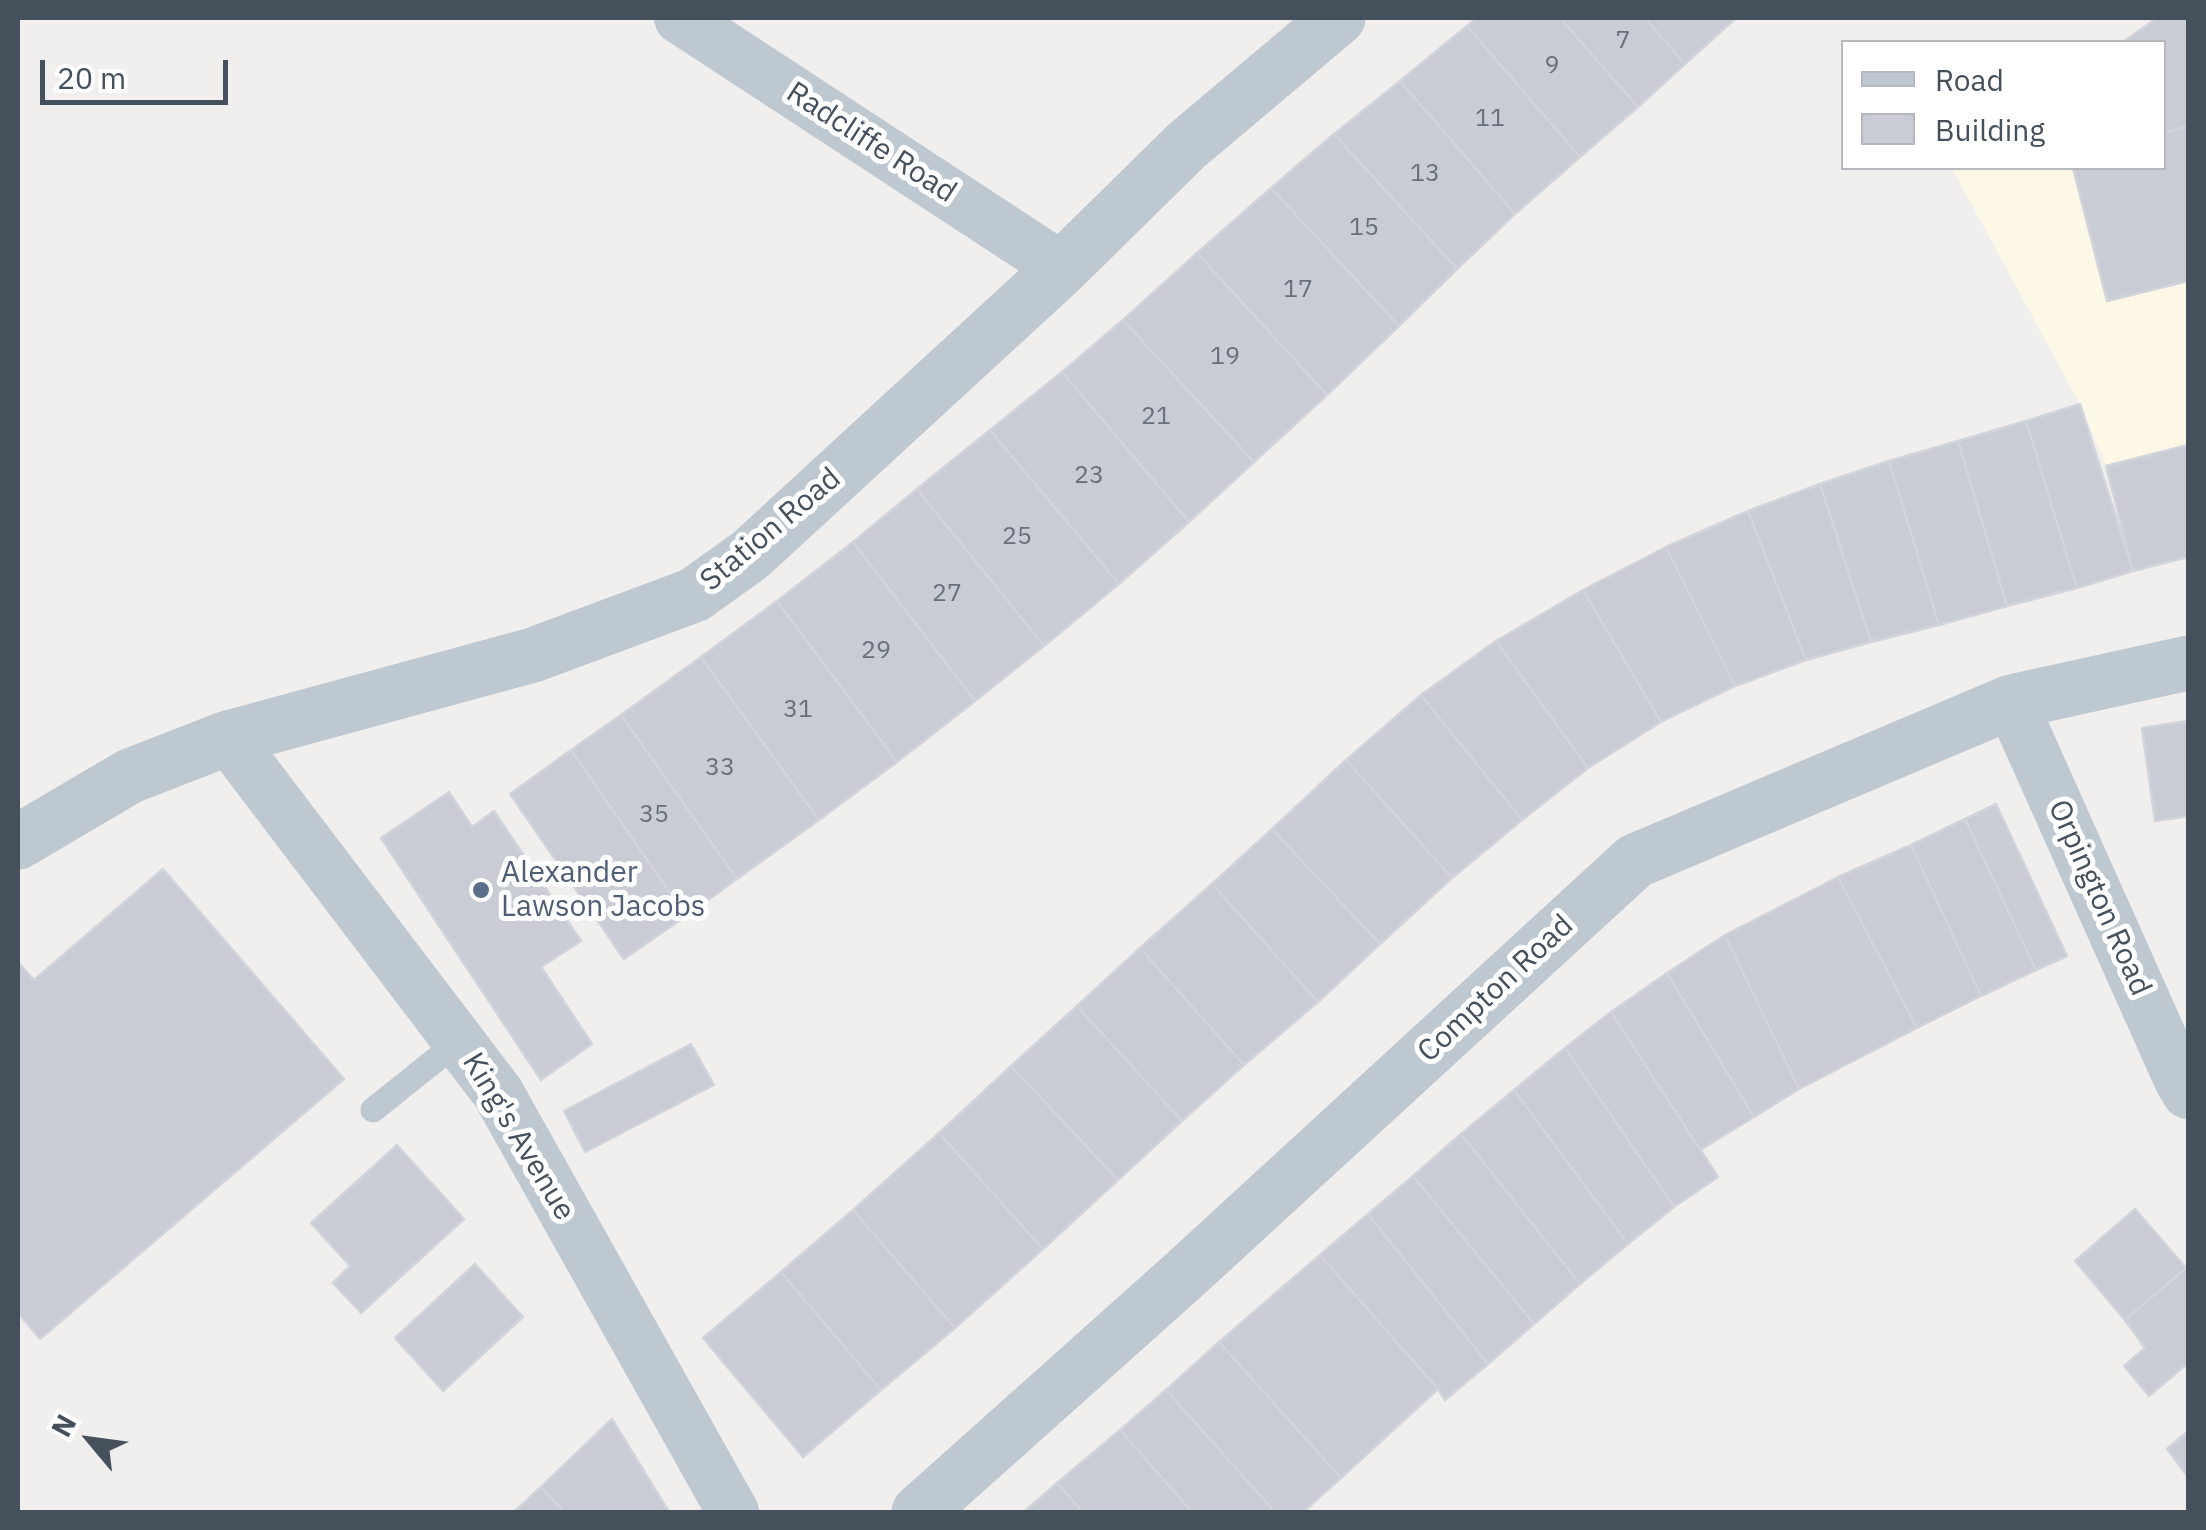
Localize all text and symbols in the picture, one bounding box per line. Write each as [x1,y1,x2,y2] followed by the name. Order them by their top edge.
[1616,26,1630,56] house number: 7
[45,40,232,102] scale bar
[1841,40,2166,170] legend
[1545,51,1559,81] house number: 9
[57,58,126,97] text: 20 m
[1935,60,2004,99] text: Road
[779,75,963,211] street label: Radcliffe Road
[1475,104,1505,134] house number: 11
[1935,110,2045,149] text: Building
[1410,159,1440,189] house number: 13
[1349,213,1379,243] house number: 15
[1283,275,1313,305] house number: 17
[1210,342,1240,372] house number: 19
[1141,402,1171,432] house number: 21
[694,461,848,599] street label: Station Road
[1074,461,1104,491] house number: 23
[1002,522,1032,552] house number: 25
[932,579,962,609] house number: 27
[861,636,891,666] house number: 29
[783,695,813,725] house number: 31
[705,753,735,783] house number: 33
[2040,795,2158,1001] street label: Orpington Road
[639,800,669,830] house number: 35
[501,855,705,926] place label: Alexander Lawson Jacobs
[470,879,492,901] marker: Alexander Lawson Jacobs
[1411,908,1581,1070] street label: Compton Road
[454,1047,582,1227] street label: King's Avenue
[40,1390,140,1490] north arrow
[42,1407,84,1443] text: N

